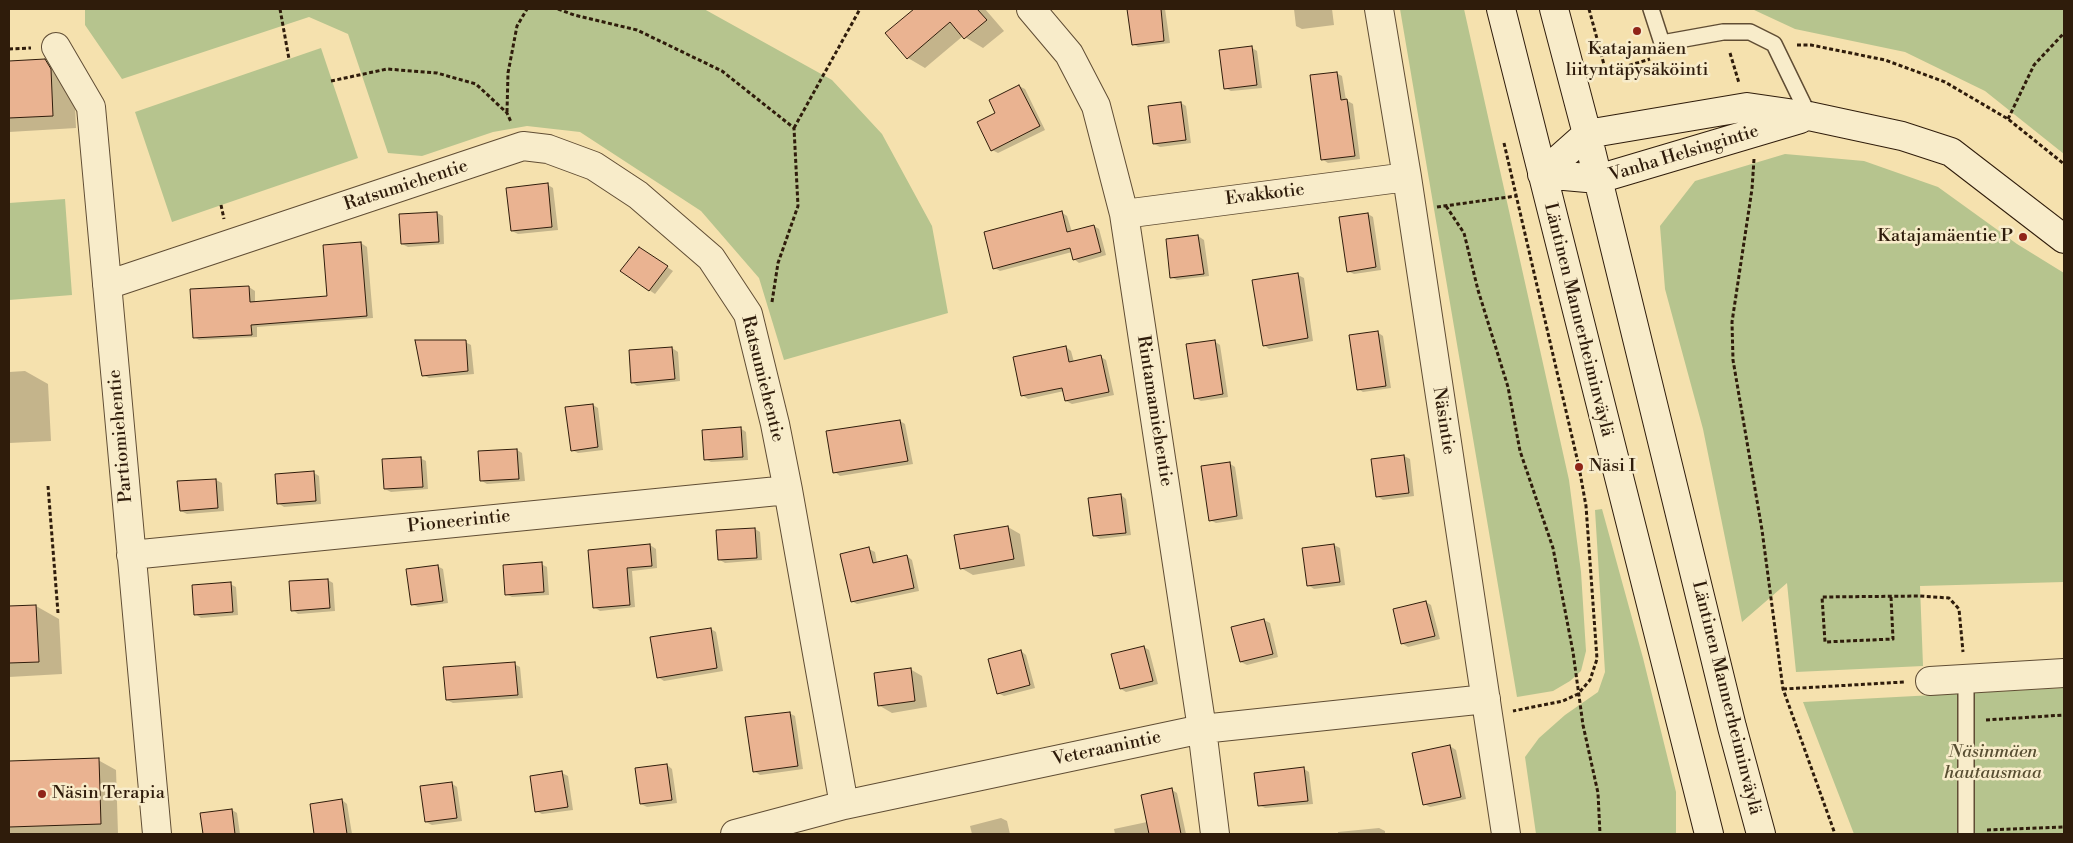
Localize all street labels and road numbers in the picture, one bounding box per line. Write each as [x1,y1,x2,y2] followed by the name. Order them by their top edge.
[1606,121,1762,187] street label: Vanha Helsingintie
[341,156,471,216] street label: Ratsumiehentie
[1224,179,1306,211] street label: Evakkotie
[1538,201,1618,439] street label: Läntinen Mannerheiminväylä
[736,314,788,444] street label: Ratsumiehentie
[1131,334,1177,488] street label: Rintamamiehentie
[104,368,138,504] street label: Partiomiehentie
[1427,386,1459,456] street label: Näsintie
[406,506,512,538] street label: Pioneerintie
[1686,579,1766,817] street label: Läntinen Mannerheiminväylä
[1051,727,1163,771] street label: Veteraanintie

